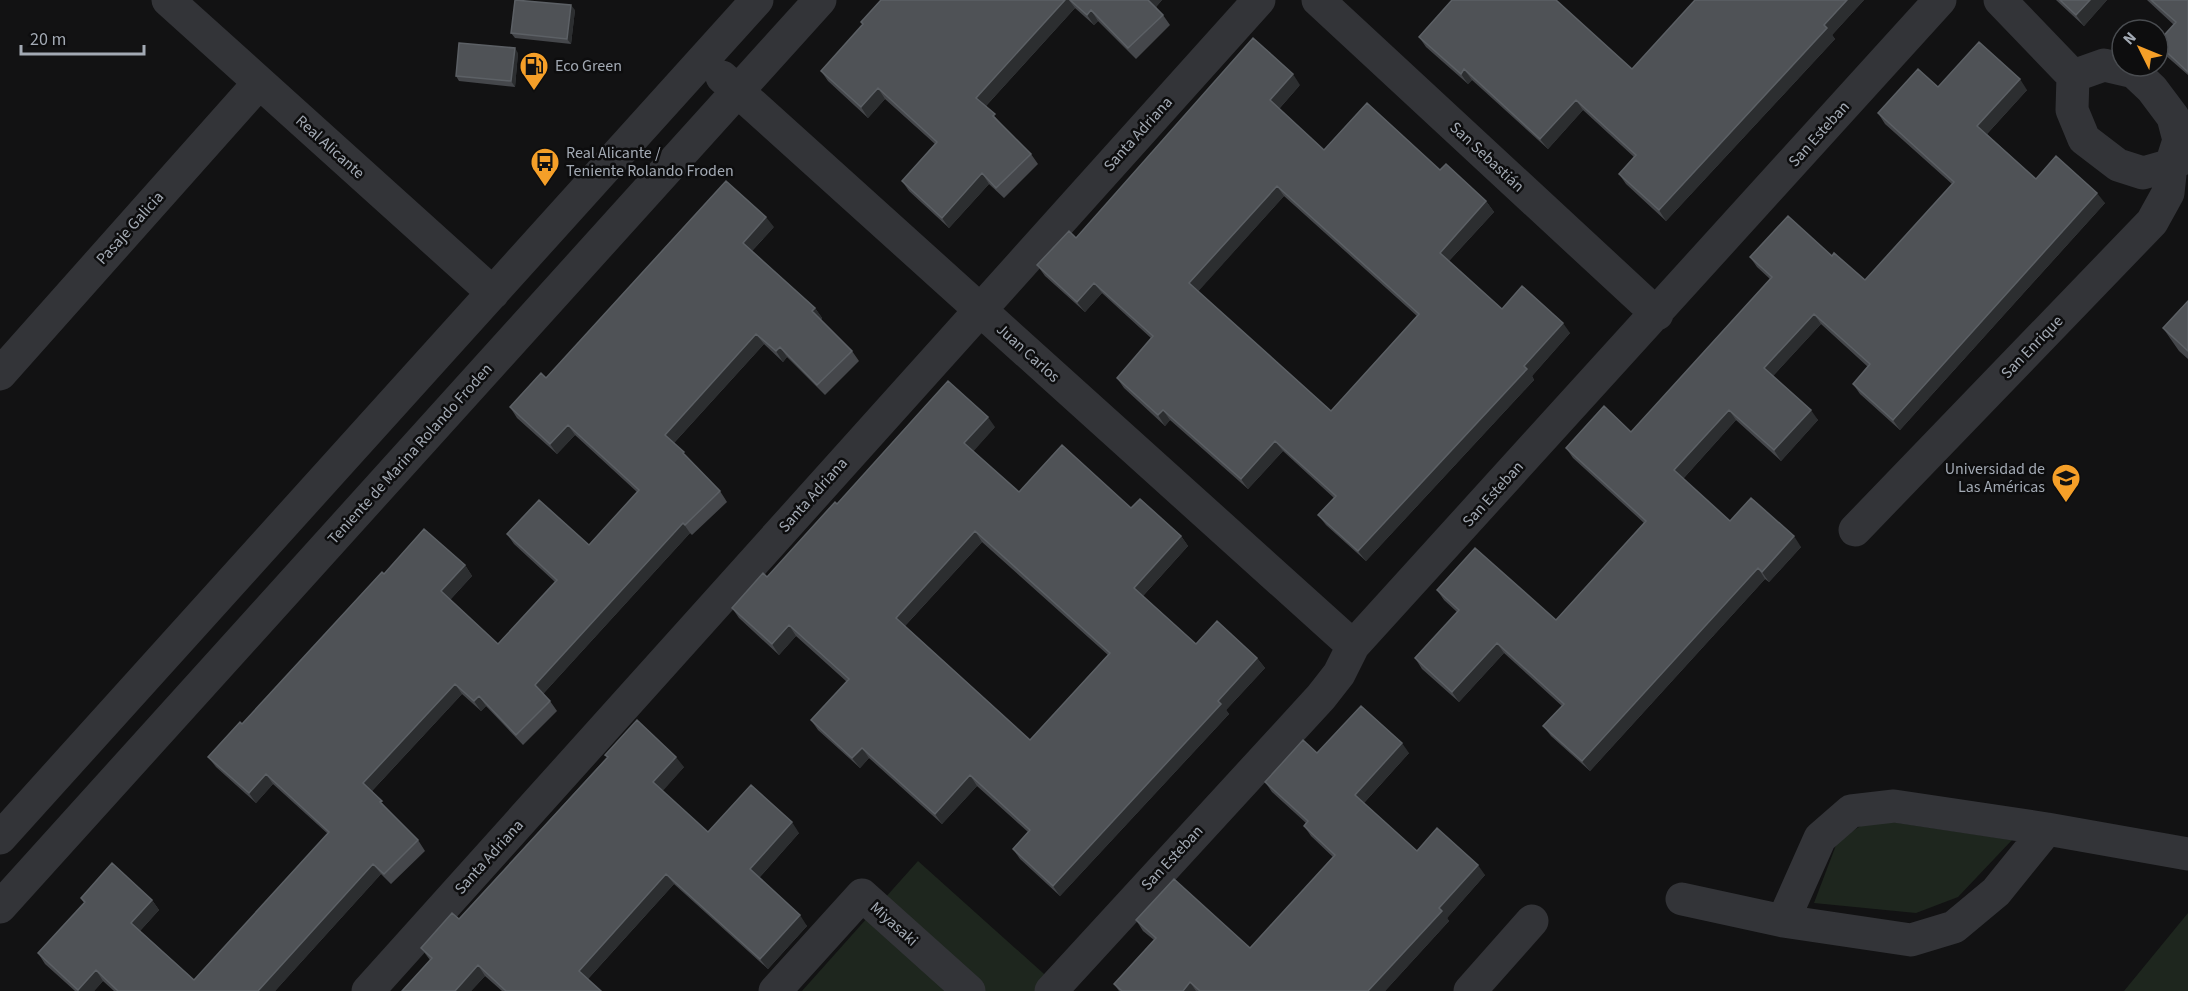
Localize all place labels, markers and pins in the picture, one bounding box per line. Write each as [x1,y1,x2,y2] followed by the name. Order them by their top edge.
[518,50,550,92] fuel station icon: Eco Green
[555,55,622,77] place label: Eco Green
[566,142,734,182] place label: Real Alicante / Teniente Rolando Froden
[529,146,561,188] bus stop icon: Real Alicante / Teniente Rolando Froden
[1945,458,2045,498] place label: Universidad de Las Américas
[2050,462,2082,504] school or university icon: Universidad de Las Américas

